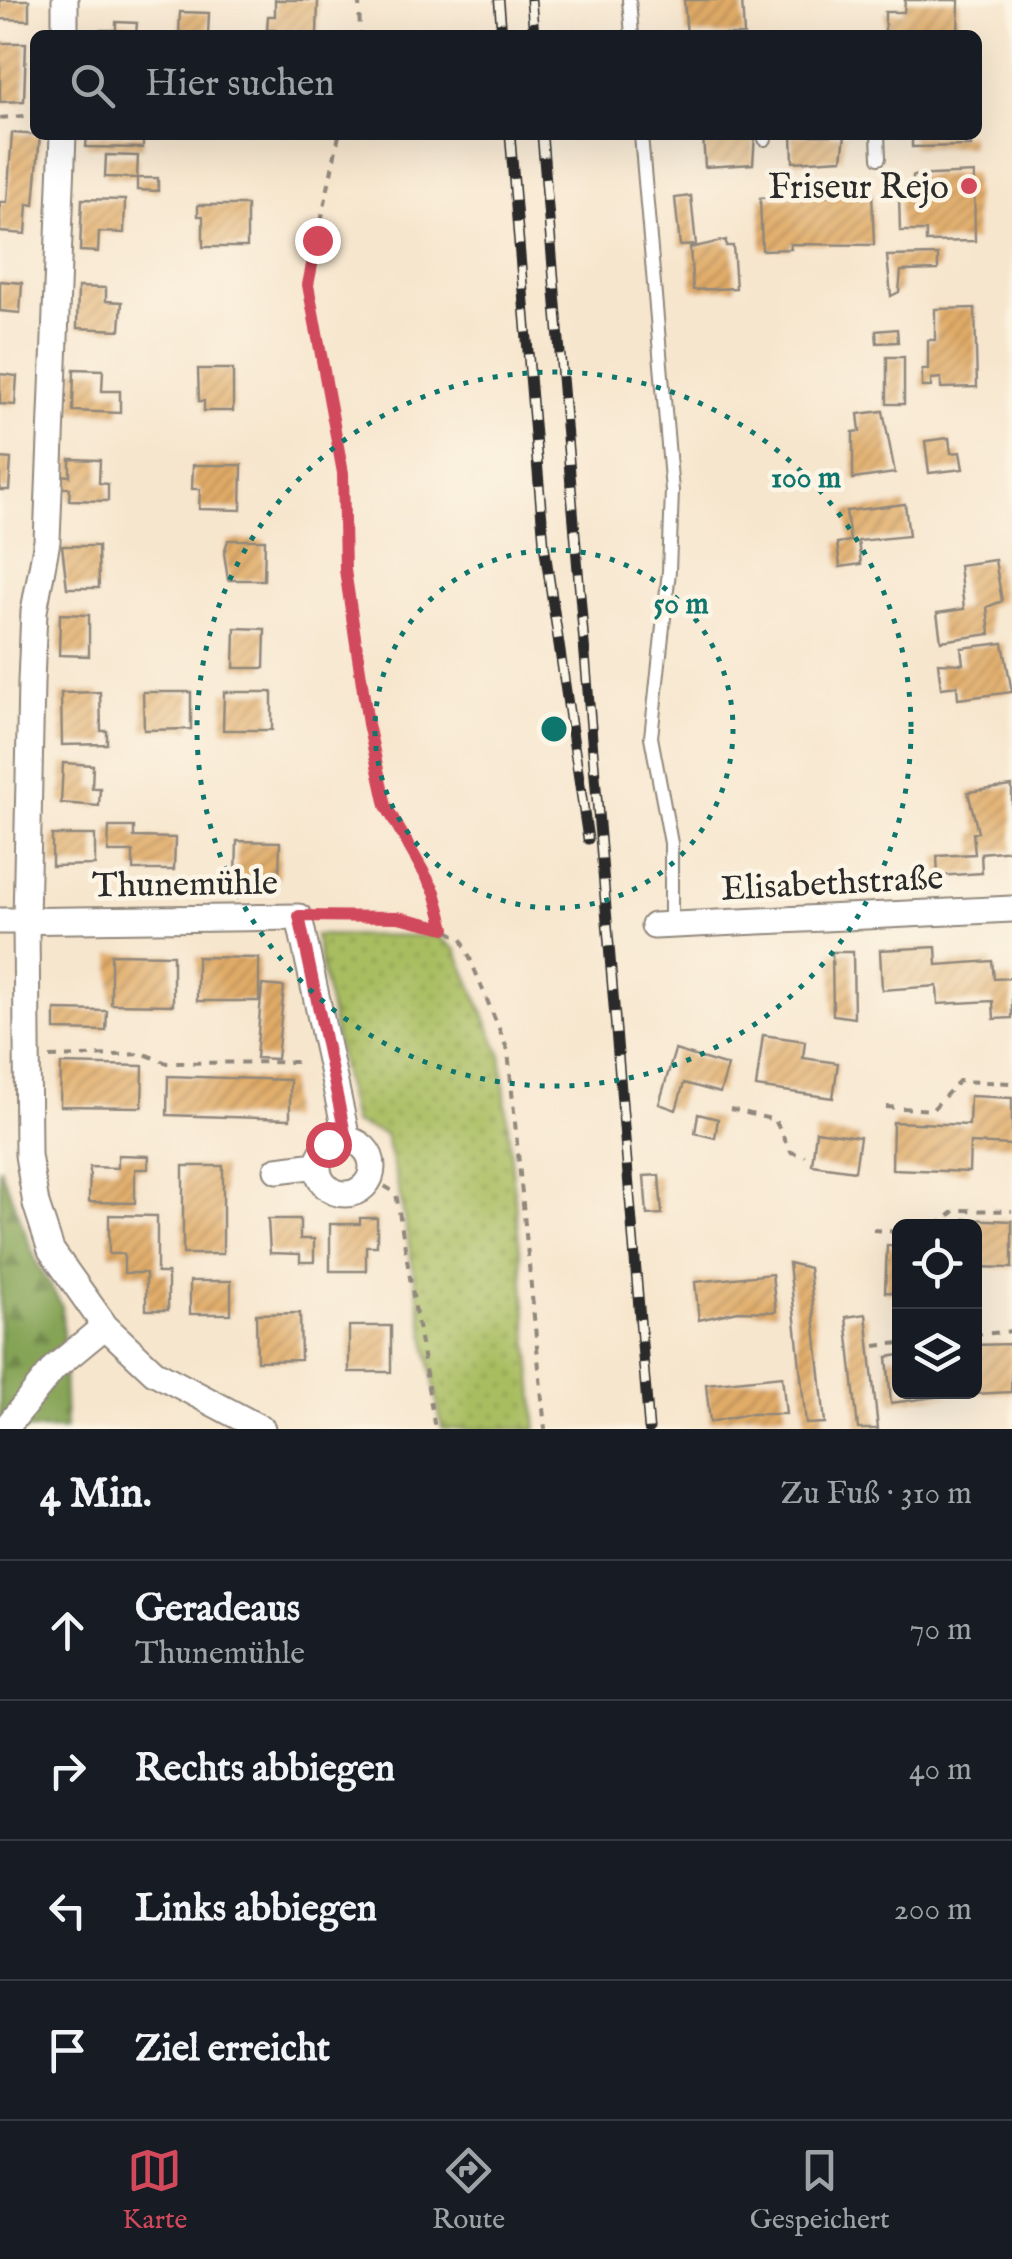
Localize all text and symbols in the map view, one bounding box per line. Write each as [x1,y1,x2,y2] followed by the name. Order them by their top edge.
[30,30,982,140] search box
[65,58,120,113] icon: search
[145,61,335,109] text: Hier suchen
[768,166,949,211] place label: Friseur Rejo
[958,175,980,197] marker: Friseur Rejo
[295,218,341,264] route end
[771,460,841,498] text: 100 m
[653,586,709,624] text: 50 m
[536,711,572,747] centre of rings
[720,856,944,913] street label: Elisabethstraße
[92,861,278,910] street label: Thunemühle
[306,1122,352,1168] route start
[892,1219,982,1399] map controls
[892,1219,982,1309] button: locate
[892,1309,982,1399] button: layers
[40,1468,152,1521] text: 4 Min.
[781,1474,972,1515] text: Zu Fuß · 310 m
[135,1586,300,1634] text: Geradeaus
[40,1603,95,1658] icon: ahead
[910,1610,972,1651] text: 70 m
[135,1634,305,1675] text: Thunemühle
[40,1743,95,1798] icon: right
[135,1746,395,1794] text: Rechts abbiegen
[909,1750,972,1791] text: 40 m
[40,1883,95,1938] icon: left
[135,1886,377,1934] text: Links abbiegen
[894,1890,972,1931] text: 200 m
[40,2023,95,2078] icon: arrive
[135,2026,330,2074] text: Ziel erreicht
[122,2143,187,2238] tab: Karte
[432,2143,505,2238] tab: Route
[750,2143,890,2238] tab: Gespeichert

